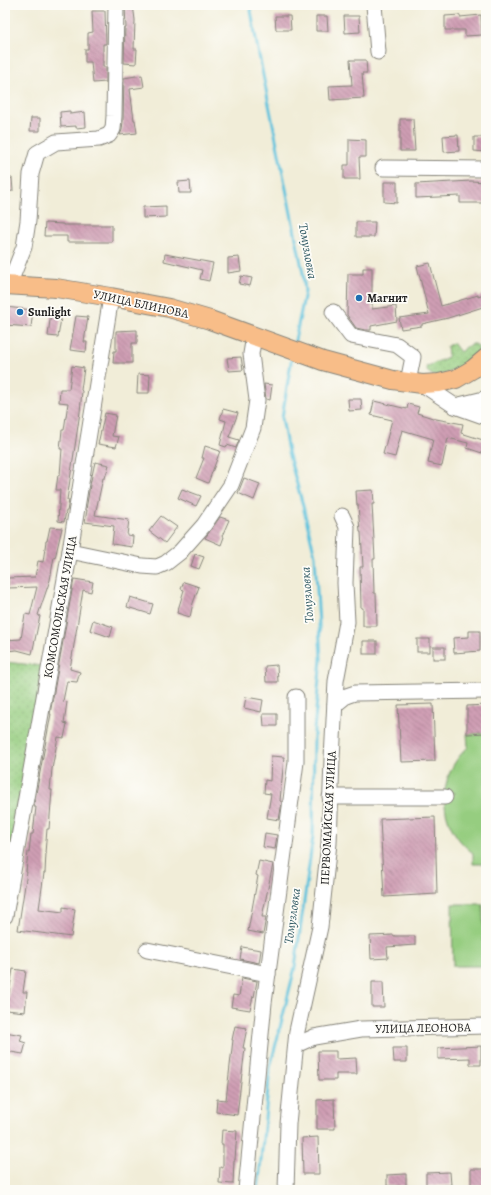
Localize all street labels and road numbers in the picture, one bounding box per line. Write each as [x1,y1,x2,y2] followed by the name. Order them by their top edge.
[92,286,191,322] street label: УЛИЦА БЛИНОВА
[40,534,81,680] street label: КОМСОМОЛЬСКАЯ УЛИЦА
[316,749,340,886] street label: ПЕРВОМАЙСКАЯ УЛИЦА
[375,1019,472,1037] street label: УЛИЦА ЛЕОНОВА

